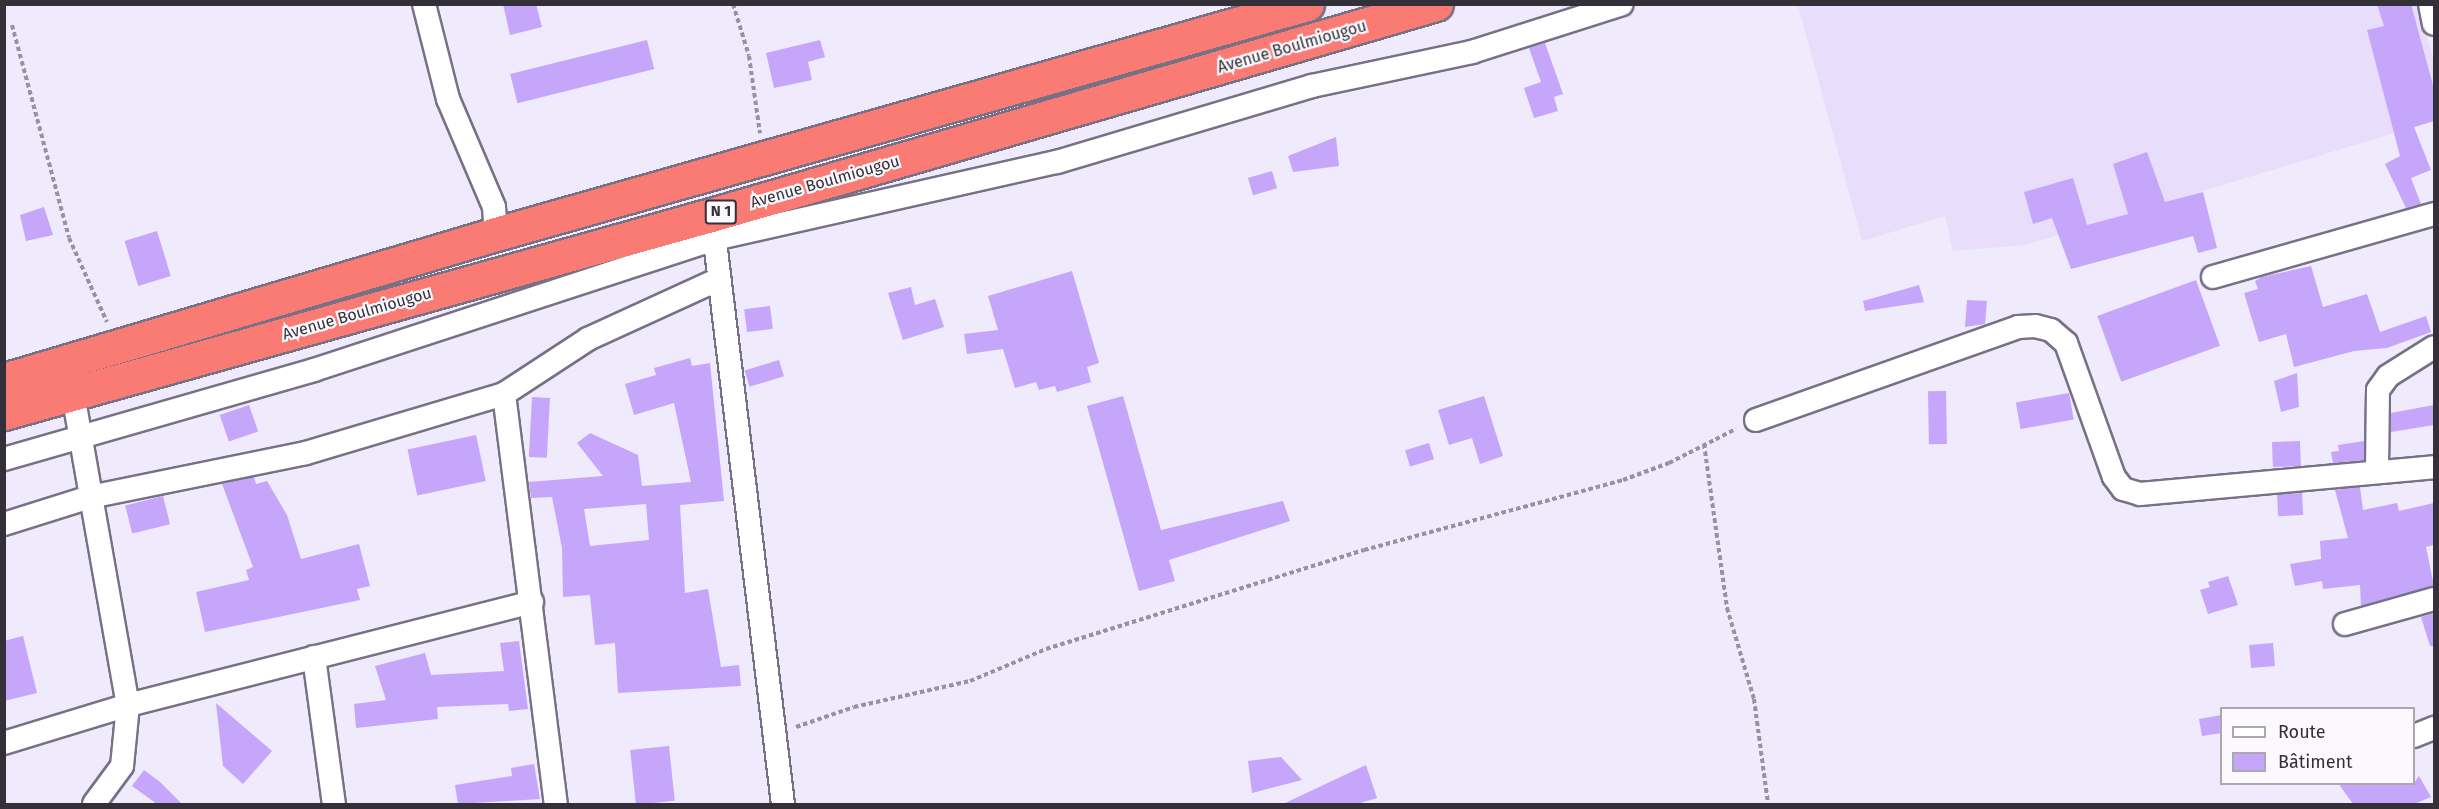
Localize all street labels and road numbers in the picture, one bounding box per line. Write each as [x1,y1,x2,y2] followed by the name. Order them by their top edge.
[1215,17,1369,77] street label: Avenue Boulmiougou
[748,152,902,212] street label: Avenue Boulmiougou
[704,200,738,224] road number: N 1
[280,284,434,344] street label: Avenue Boulmiougou

